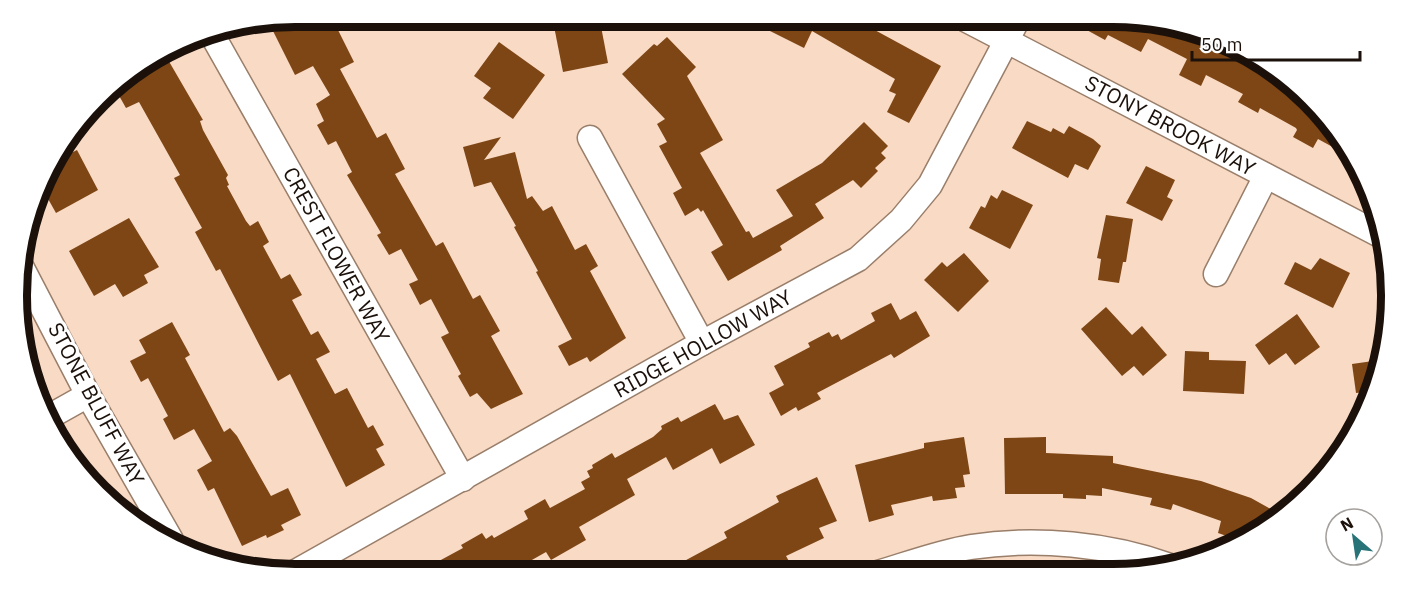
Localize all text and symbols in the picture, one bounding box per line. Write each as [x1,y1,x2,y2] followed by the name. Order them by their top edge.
[1192,24,1360,62] scale bar
[1201,33,1243,56] text: 50 m
[1080,68,1261,182] street label: STONY BROOK WAY
[277,162,397,348] street label: CREST FLOWER WAY
[608,282,797,404] street label: RIDGE HOLLOW WAY
[42,317,152,490] street label: STONE BLUFF WAY
[1324,507,1384,567] north arrow
[1337,512,1357,535] text: N

